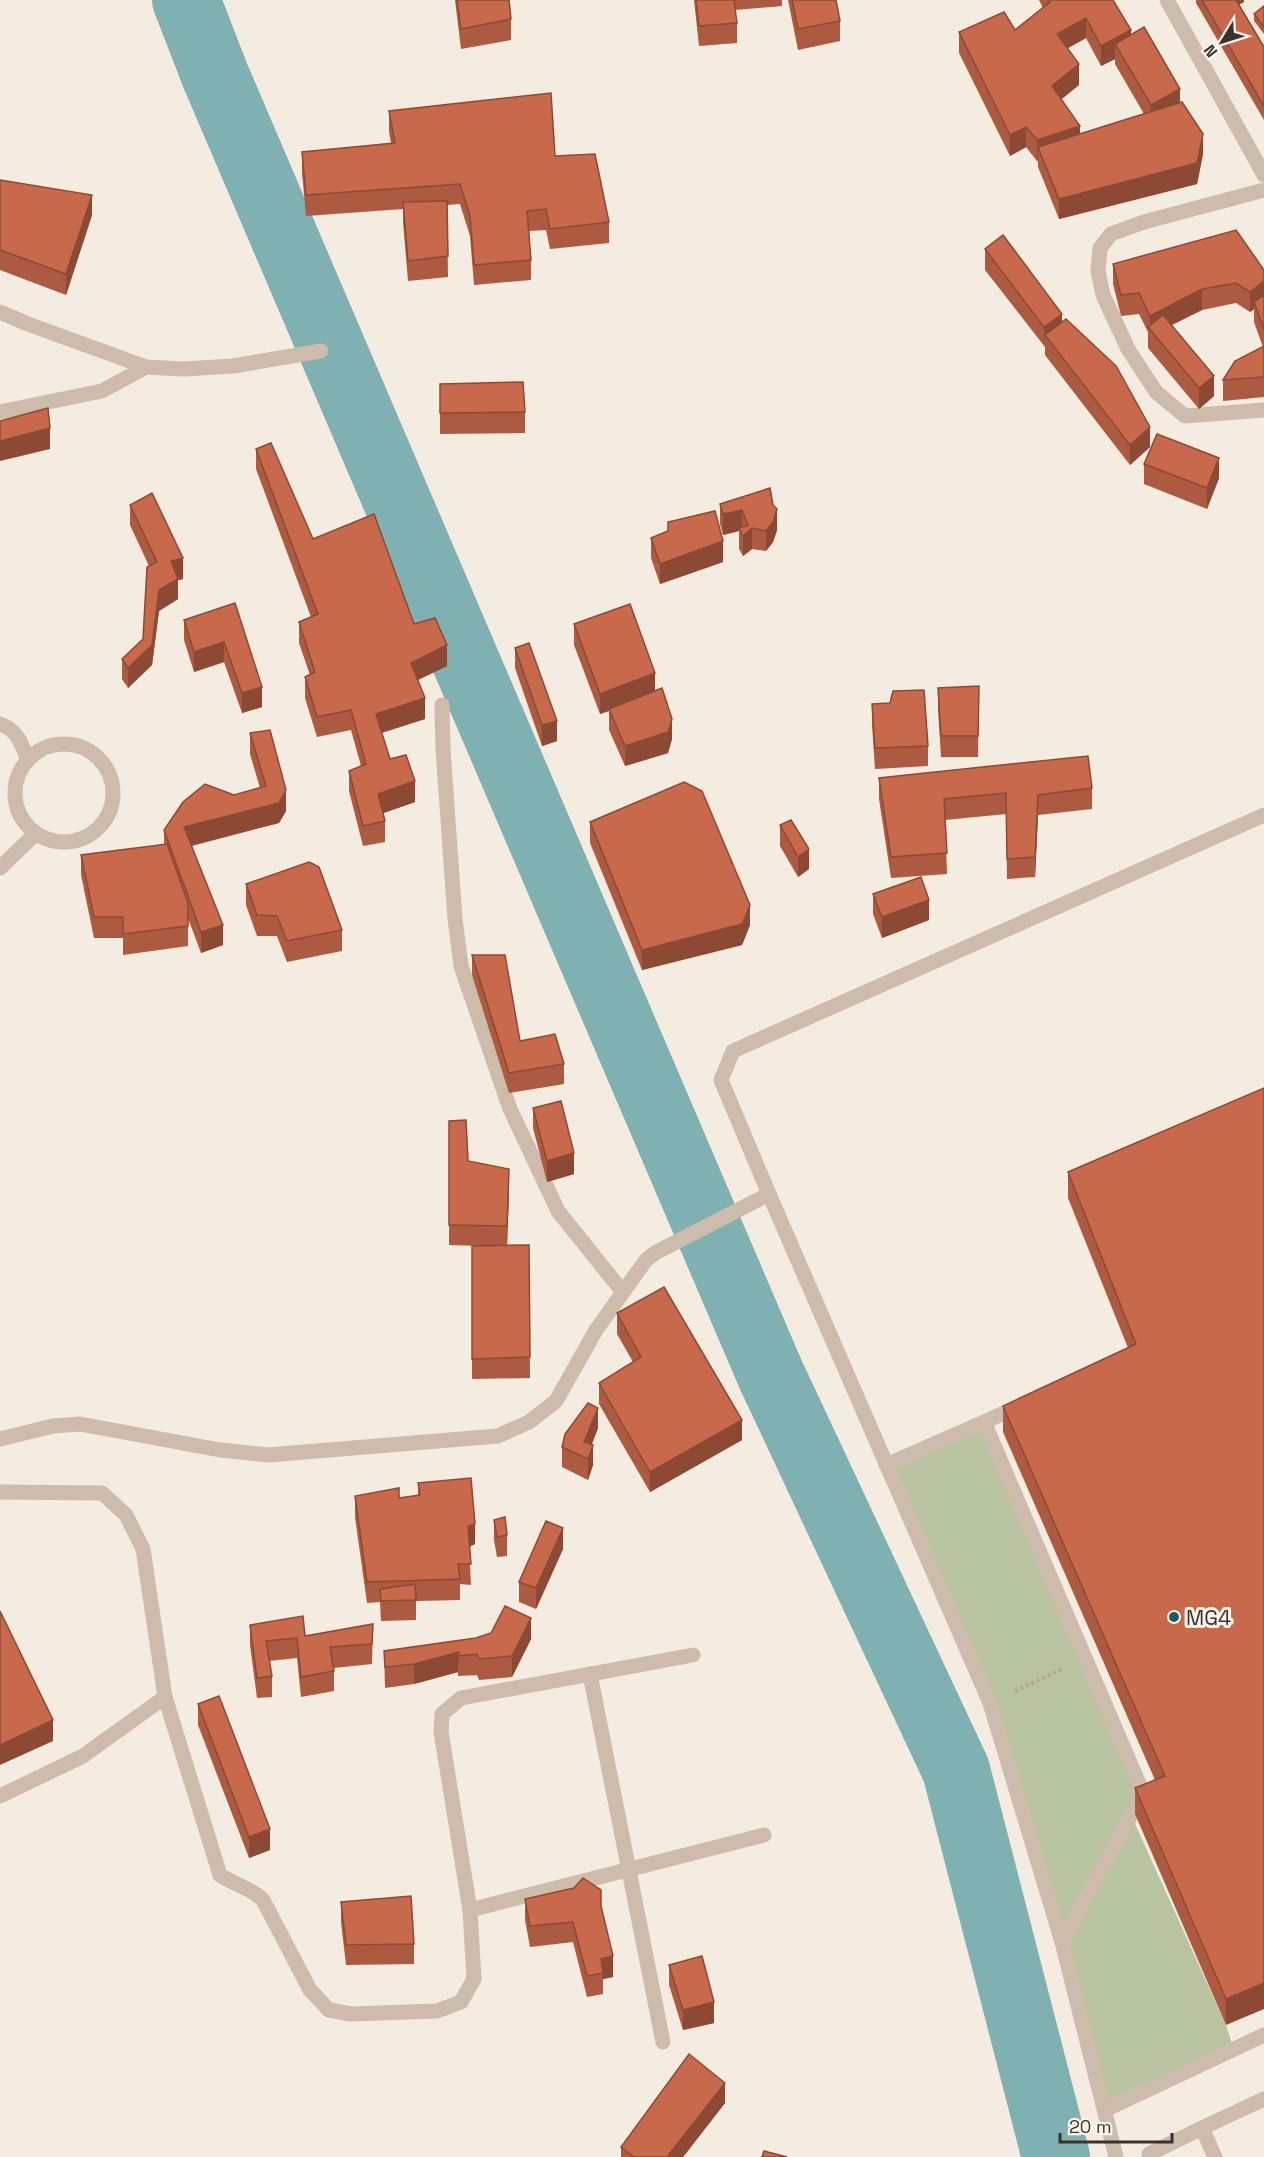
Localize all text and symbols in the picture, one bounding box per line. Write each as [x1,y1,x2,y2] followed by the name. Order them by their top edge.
[1192,12,1252,72] north arrow
[1199,40,1222,62] text: N
[1186,1604,1231,1631] place label: MG4
[1167,1610,1181,1624] marker: MG4
[1060,2106,1172,2144] scale bar
[1069,2115,1112,2138] text: 20 m

